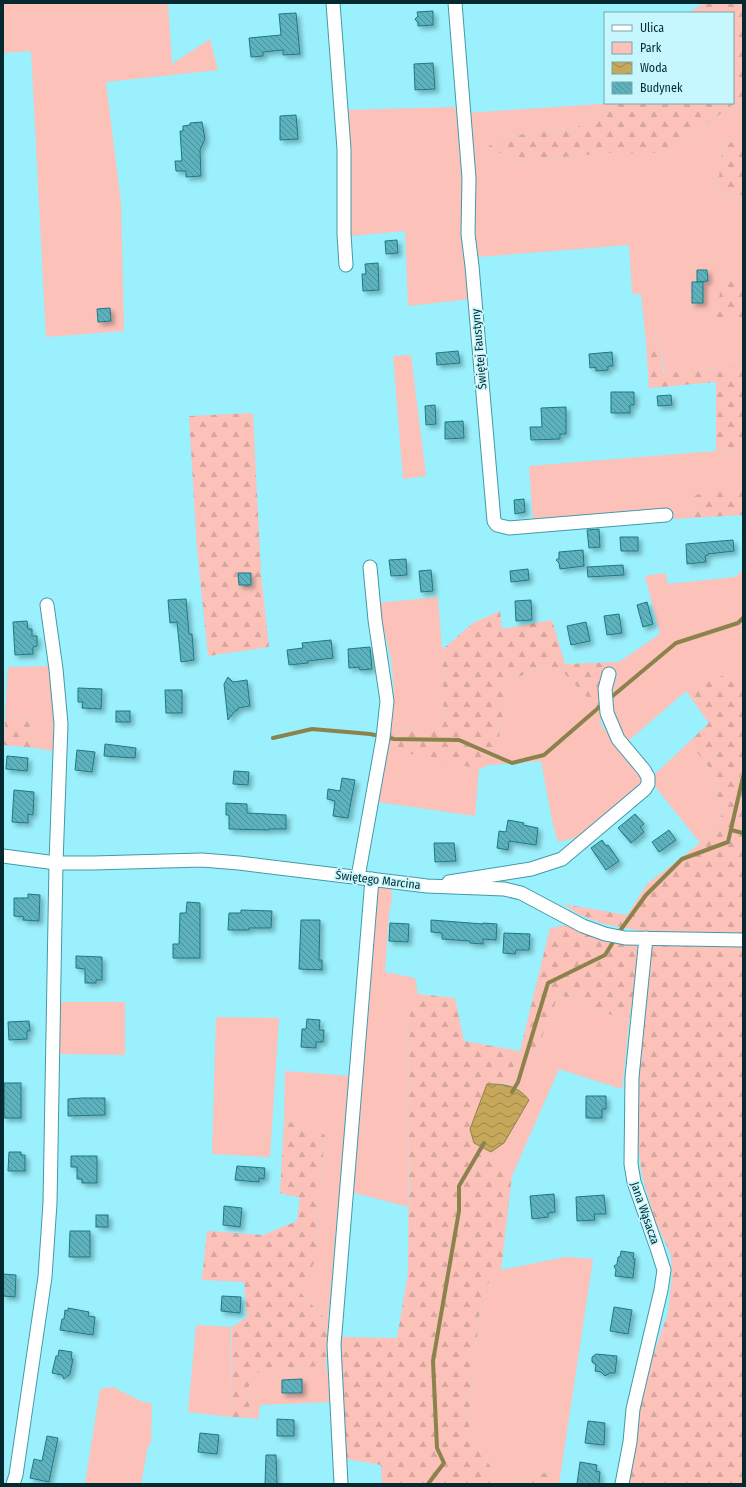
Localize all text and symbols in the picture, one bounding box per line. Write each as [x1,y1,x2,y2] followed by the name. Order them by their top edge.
[604,12,734,104] legend
[640,21,664,35] text: Ulica
[640,41,662,55] text: Park
[640,61,668,75] text: Woda
[640,81,683,95] text: Budynek
[467,307,490,390] street label: Świętej Faustyny
[335,867,422,892] street label: Świętego Marcina
[628,1180,662,1246] street label: Jana Wąsacza

